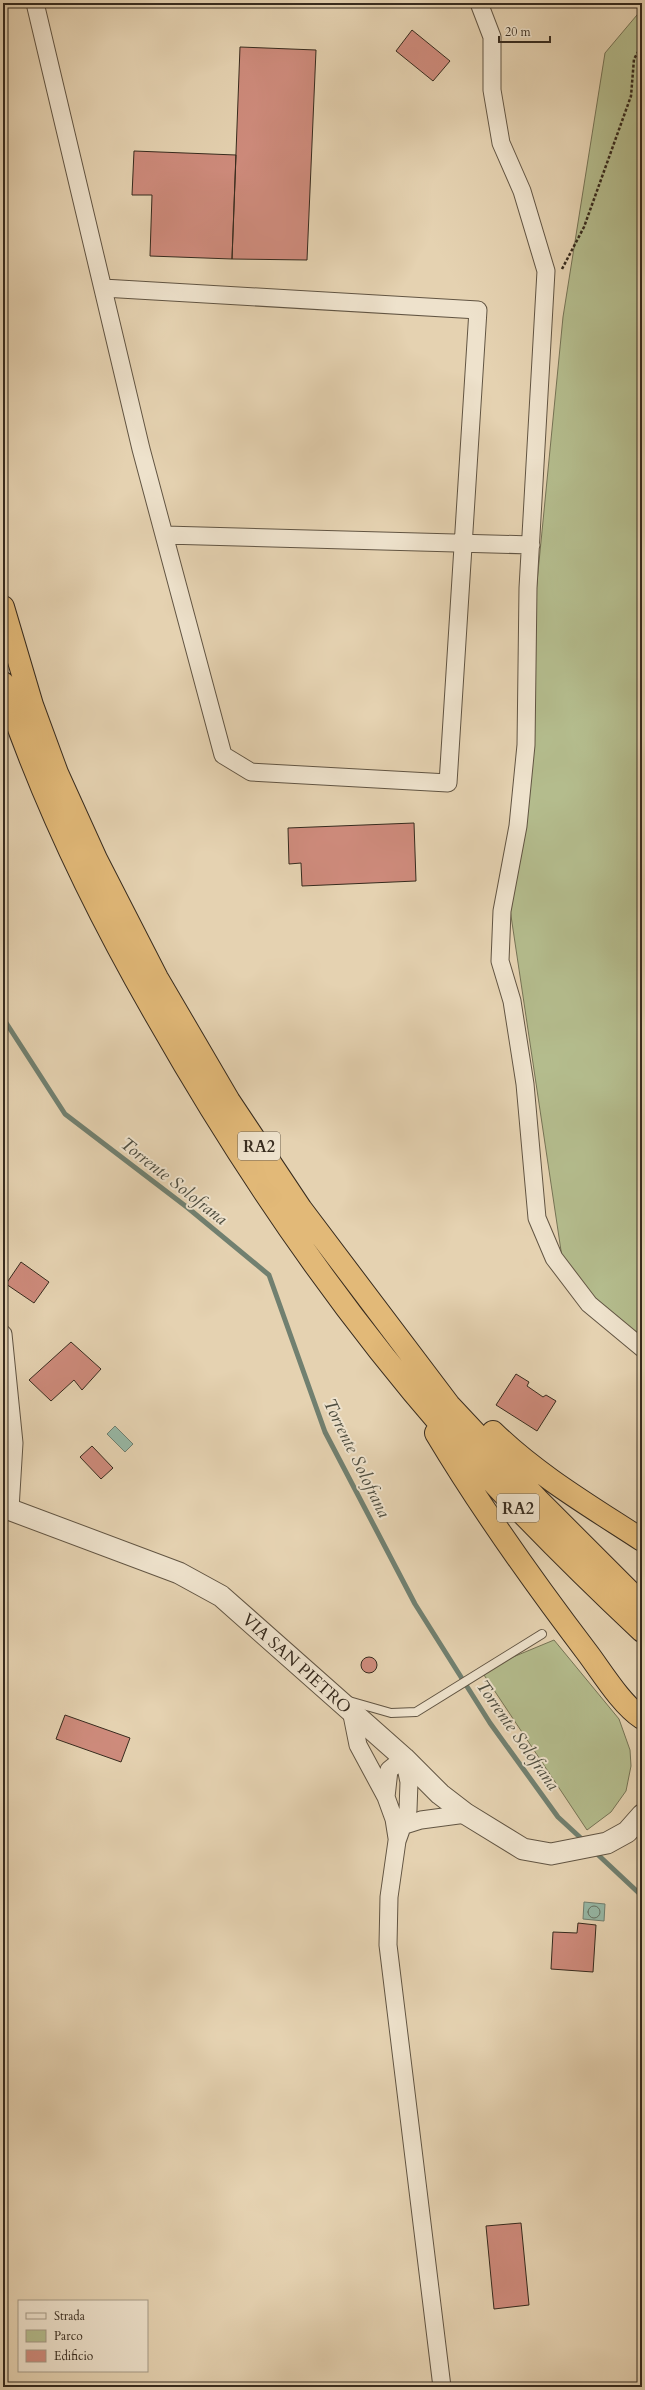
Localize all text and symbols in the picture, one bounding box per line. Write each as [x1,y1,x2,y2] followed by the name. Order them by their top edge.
[499,18,550,44] scale bar
[505,24,532,40] text: 20 m
[115,1132,233,1231] water label: Torrente Solofrana
[238,1132,280,1160] road number: RA2
[317,1394,396,1522] water label: Torrente Solofrana
[497,1494,539,1522] road number: RA2
[237,1608,356,1719] street label: VIA SAN PIETRO
[470,1675,565,1796] water label: Torrente Solofrana
[18,2300,148,2372] legend
[54,2308,86,2324] text: Strada
[54,2328,83,2344] text: Parco
[54,2348,94,2364] text: Edificio

